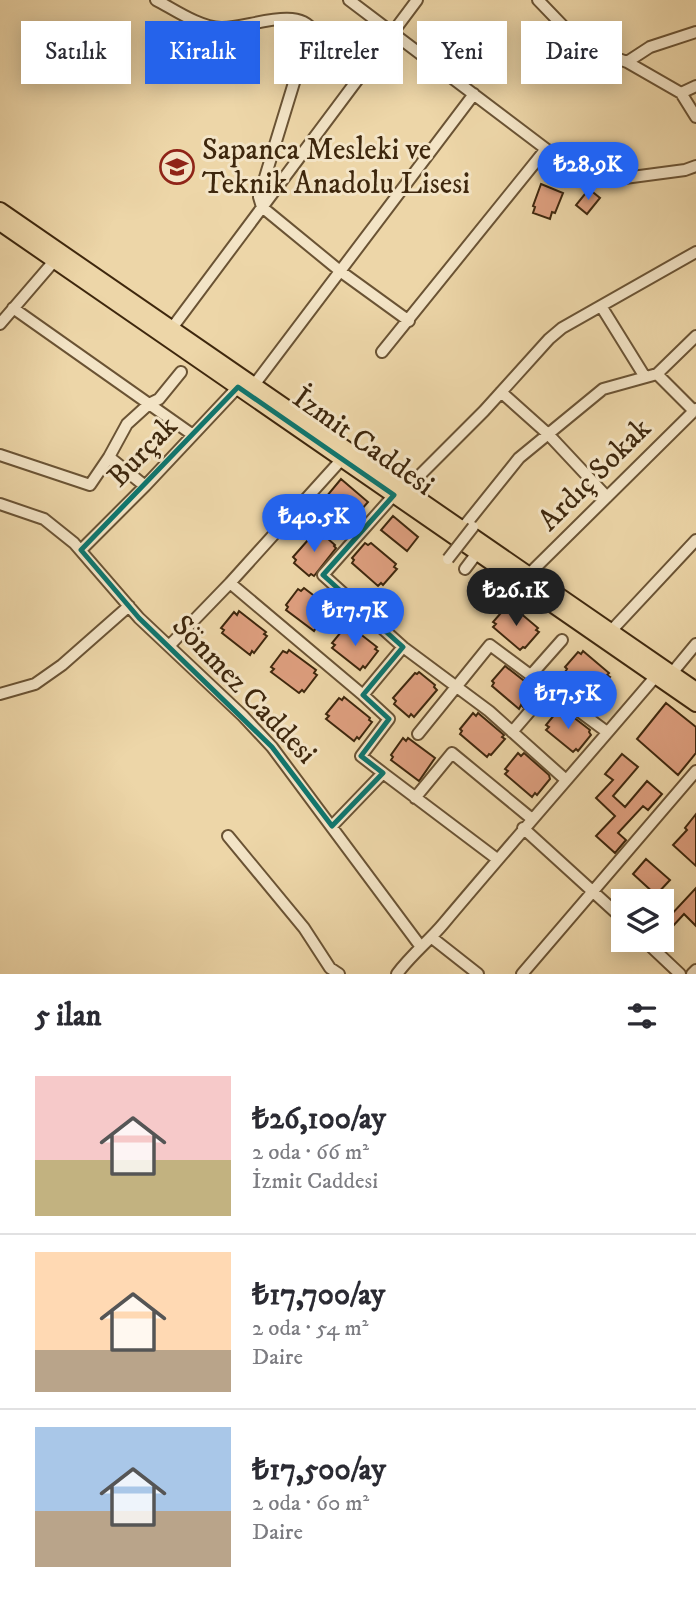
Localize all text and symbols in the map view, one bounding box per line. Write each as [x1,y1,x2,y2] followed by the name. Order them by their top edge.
[21,21,131,84] chip: Satılık
[145,21,260,84] chip: Kiralık
[274,21,403,84] chip: Filtreler
[417,21,507,84] chip: Yeni
[521,21,622,84] chip: Daire
[202,132,470,203] place label: Sapanca Mesleki ve Teknik Anadolu Lisesi
[531,142,645,202] pin: ₺28.9K
[158,148,196,186] school or university icon: Sapanca Mesleki ve Teknik Anadolu Lisesi
[553,150,623,179] text: ₺28.9K
[285,379,442,504] street label: İzmit Caddesi
[100,408,186,495] street label: Burçak
[531,411,659,539] street label: Ardıç Sokak
[257,494,371,554] pin: ₺40.5K
[278,502,350,531] text: ₺40.5K
[459,568,573,628] pin: ₺26.1K
[483,576,549,605] text: ₺26.1K
[298,588,412,648] pin: ₺17.7K
[322,596,388,625] text: ₺17.7K
[164,608,324,772] street label: Sönmez Caddesi
[511,672,625,731] pin: ₺17.5K
[535,679,601,708] text: ₺17.5K
[611,889,674,952] map controls
[611,889,674,952] button: layers
[623,997,661,1035] icon: filters
[35,998,102,1035] text: 5 ilan
[252,1101,386,1138] text: ₺26,100/ay
[91,1104,175,1188] icon: home
[252,1138,369,1167] text: 2 oda · 66 m²
[252,1167,378,1196] text: İzmit Caddesi
[252,1277,385,1314] text: ₺17,700/ay
[91,1280,175,1364] icon: home
[252,1314,368,1343] text: 2 oda · 54 m²
[252,1343,303,1372] text: Daire
[252,1452,386,1489] text: ₺17,500/ay
[91,1455,175,1539] icon: home
[252,1489,369,1518] text: 2 oda · 60 m²
[252,1518,303,1547] text: Daire

